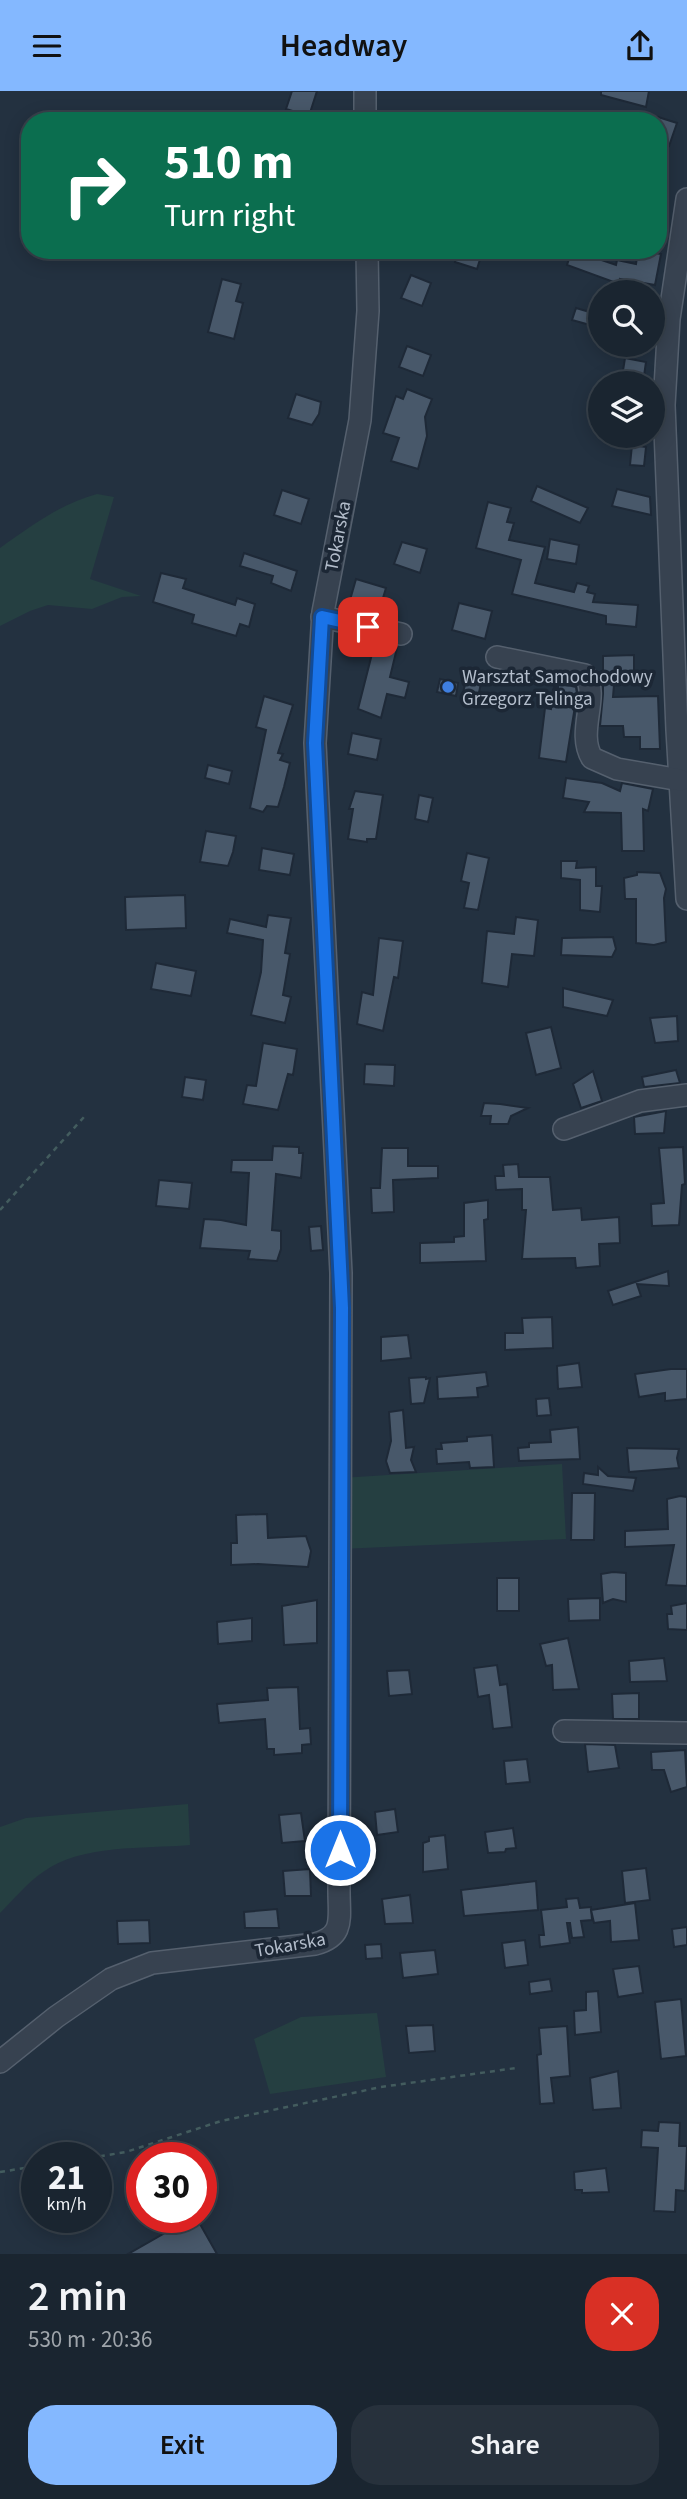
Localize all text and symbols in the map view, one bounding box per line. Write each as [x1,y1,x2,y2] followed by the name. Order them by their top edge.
[280,23,407,69] text: Headway
[28,27,66,65] icon: menu
[621,27,659,65] icon: share
[164,128,293,198] text: 510 m
[49,140,140,231] icon: right
[164,193,295,239] text: Turn right
[588,280,665,448] map controls
[588,280,665,357] button: search
[588,371,665,448] button: layers
[318,499,359,574] street label: Tokarska
[338,597,398,657] pin
[349,608,387,646] icon: arrive
[462,664,653,713] place label: Warsztat Samochodowy Grzegorz Telinga
[440,679,456,695] marker: Warsztat Samochodowy Grzegorz Telinga
[303,1813,377,1887] position arrow
[253,1926,328,1965] street label: Tokarska
[126,2142,217,2233] speed limit sign: 30
[48,2153,85,2203] text: 21
[47,2192,86,2217] text: km/h
[28,2267,128,2327] text: 2 min
[585,2277,659,2351] button: close
[28,2323,152,2356] text: 530 m · 20:36
[28,2405,337,2485] button: Exit
[351,2405,659,2485] button: Share

